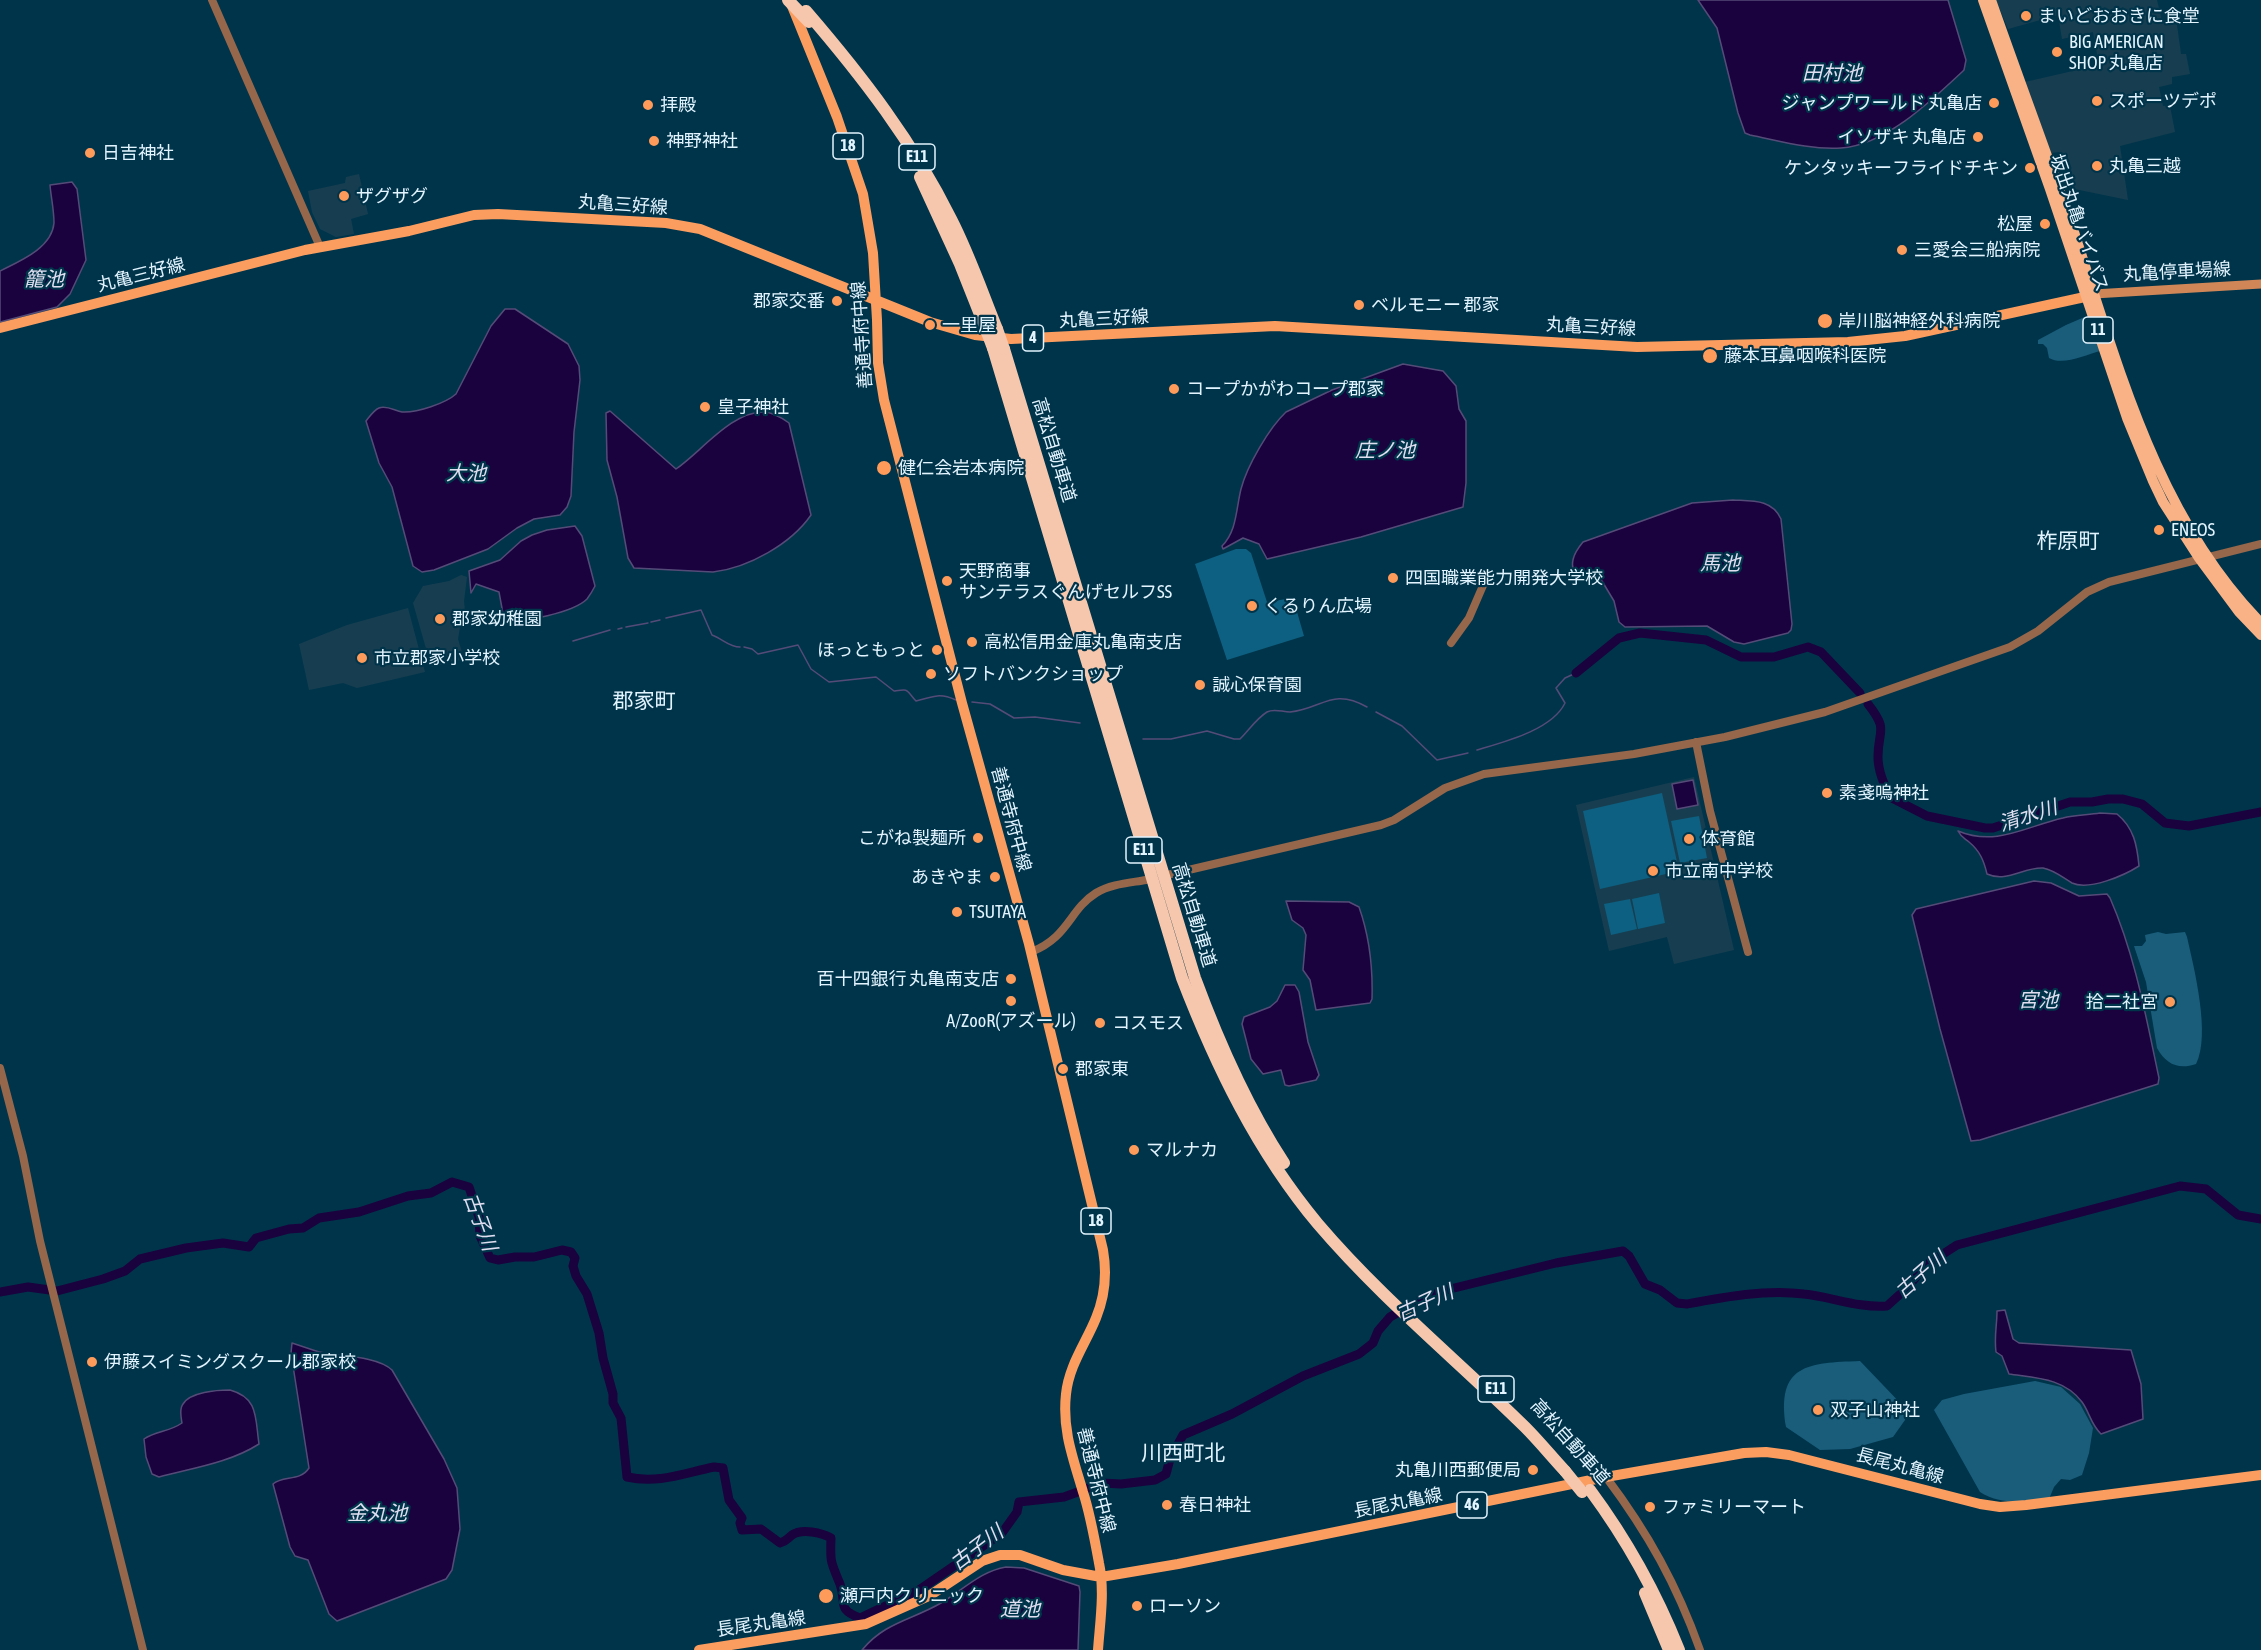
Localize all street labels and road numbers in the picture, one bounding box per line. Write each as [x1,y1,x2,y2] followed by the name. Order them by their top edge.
[833,133,863,159] road number: 18
[899,144,935,170] road number: E11
[2045,151,2113,295] street label: 坂出丸亀バイパス
[577,191,669,219] street label: 丸亀三好線
[95,254,187,296] street label: 丸亀三好線
[2123,258,2231,286] street label: 丸亀停車場線
[847,280,877,390] street label: 善通寺府中線
[1058,306,1150,332] street label: 丸亀三好線
[1545,314,1637,340] street label: 丸亀三好線
[2083,317,2113,343] road number: 11
[1022,325,1044,351] road number: 4
[1028,395,1080,505] street label: 高松自動車道
[987,764,1035,874] street label: 善通寺府中線
[1126,837,1162,863] road number: E11
[1168,860,1220,970] street label: 高松自動車道
[1081,1208,1111,1234] road number: 18
[1478,1376,1514,1402] road number: E11
[1526,1395,1614,1489] street label: 高松自動車道
[1072,1425,1120,1535] street label: 善通寺府中線
[1854,1444,1946,1488] street label: 長尾丸亀線
[1352,1484,1444,1522] street label: 長尾丸亀線
[1457,1492,1487,1518] road number: 46
[715,1607,807,1641] street label: 長尾丸亀線

